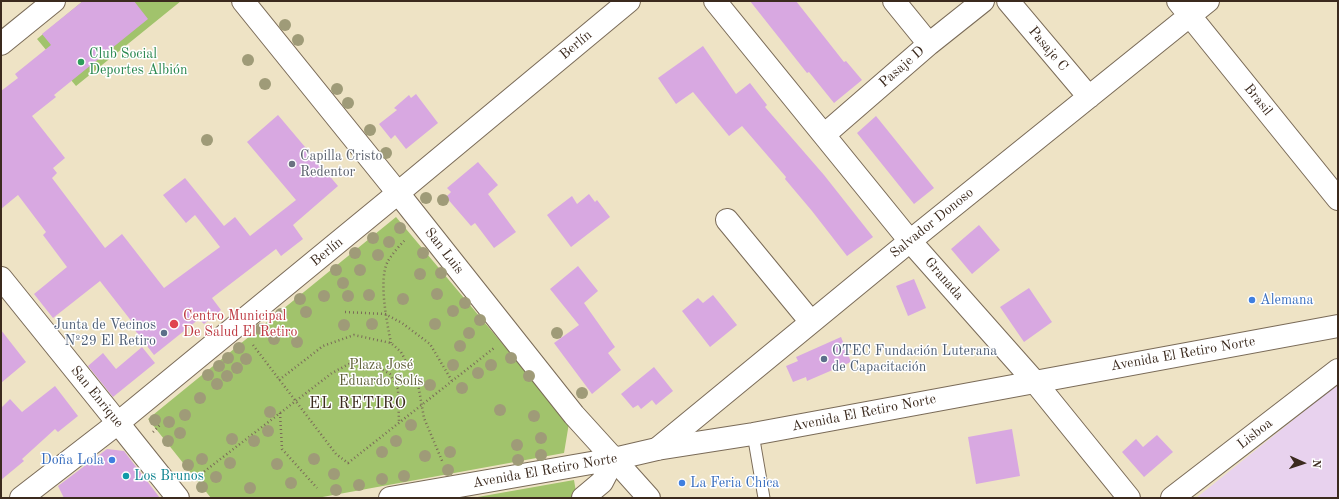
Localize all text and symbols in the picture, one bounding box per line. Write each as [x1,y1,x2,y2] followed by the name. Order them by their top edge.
[1025,23,1071,75] street label: Pasaje C
[556,27,596,63] street label: Berlín
[876,43,928,91] street label: Pasaje D
[89,46,188,78] place label: Club Social Deportes Albión
[76,57,86,67] marker: Club Social Deportes Albión
[1240,81,1276,119] street label: Brasil
[300,148,383,180] place label: Capilla Cristo Redentor
[287,159,297,169] marker: Capilla Cristo Redentor
[887,184,977,262] street label: Salvador Donoso
[421,225,467,277] street label: San Luis
[307,234,347,270] street label: Berlín
[921,254,967,304] street label: Granada
[1260,292,1313,308] place label: Alemana
[1247,295,1257,305] marker: Alemana
[183,308,298,340] place label: Centro Municipal De Salud El Retiro
[54,317,156,350] place label: Junta de Vecinos Nº29 El Retiro
[168,318,180,330] marker: Centro Municipal De Salud El Retiro
[159,328,169,338] marker: Junta de Vecinos Nº29 El Retiro
[1109,333,1257,375] street label: Avenida El Retiro Norte
[832,343,997,376] place label: OTEC Fundación Luterana de Capacitación
[819,354,829,364] marker: OTEC Fundación Luterana de Capacitación
[339,357,423,390] park label: Plaza José Eduardo Solís
[67,363,127,431] street label: San Enrique
[791,391,937,435] street label: Avenida El Retiro Norte
[309,394,407,414] district label: EL RETIRO
[1234,415,1276,453] street label: Lisboa
[1283,443,1323,483] north arrow
[471,450,619,492] street label: Avenida El Retiro Norte
[41,452,104,468] place label: Doña Lola
[107,455,117,465] marker: Doña Lola
[1310,459,1321,468] text: N
[134,468,204,484] place label: Los Brunos
[121,471,131,481] marker: Los Brunos
[690,475,779,491] place label: La Feria Chica
[677,478,687,488] marker: La Feria Chica

